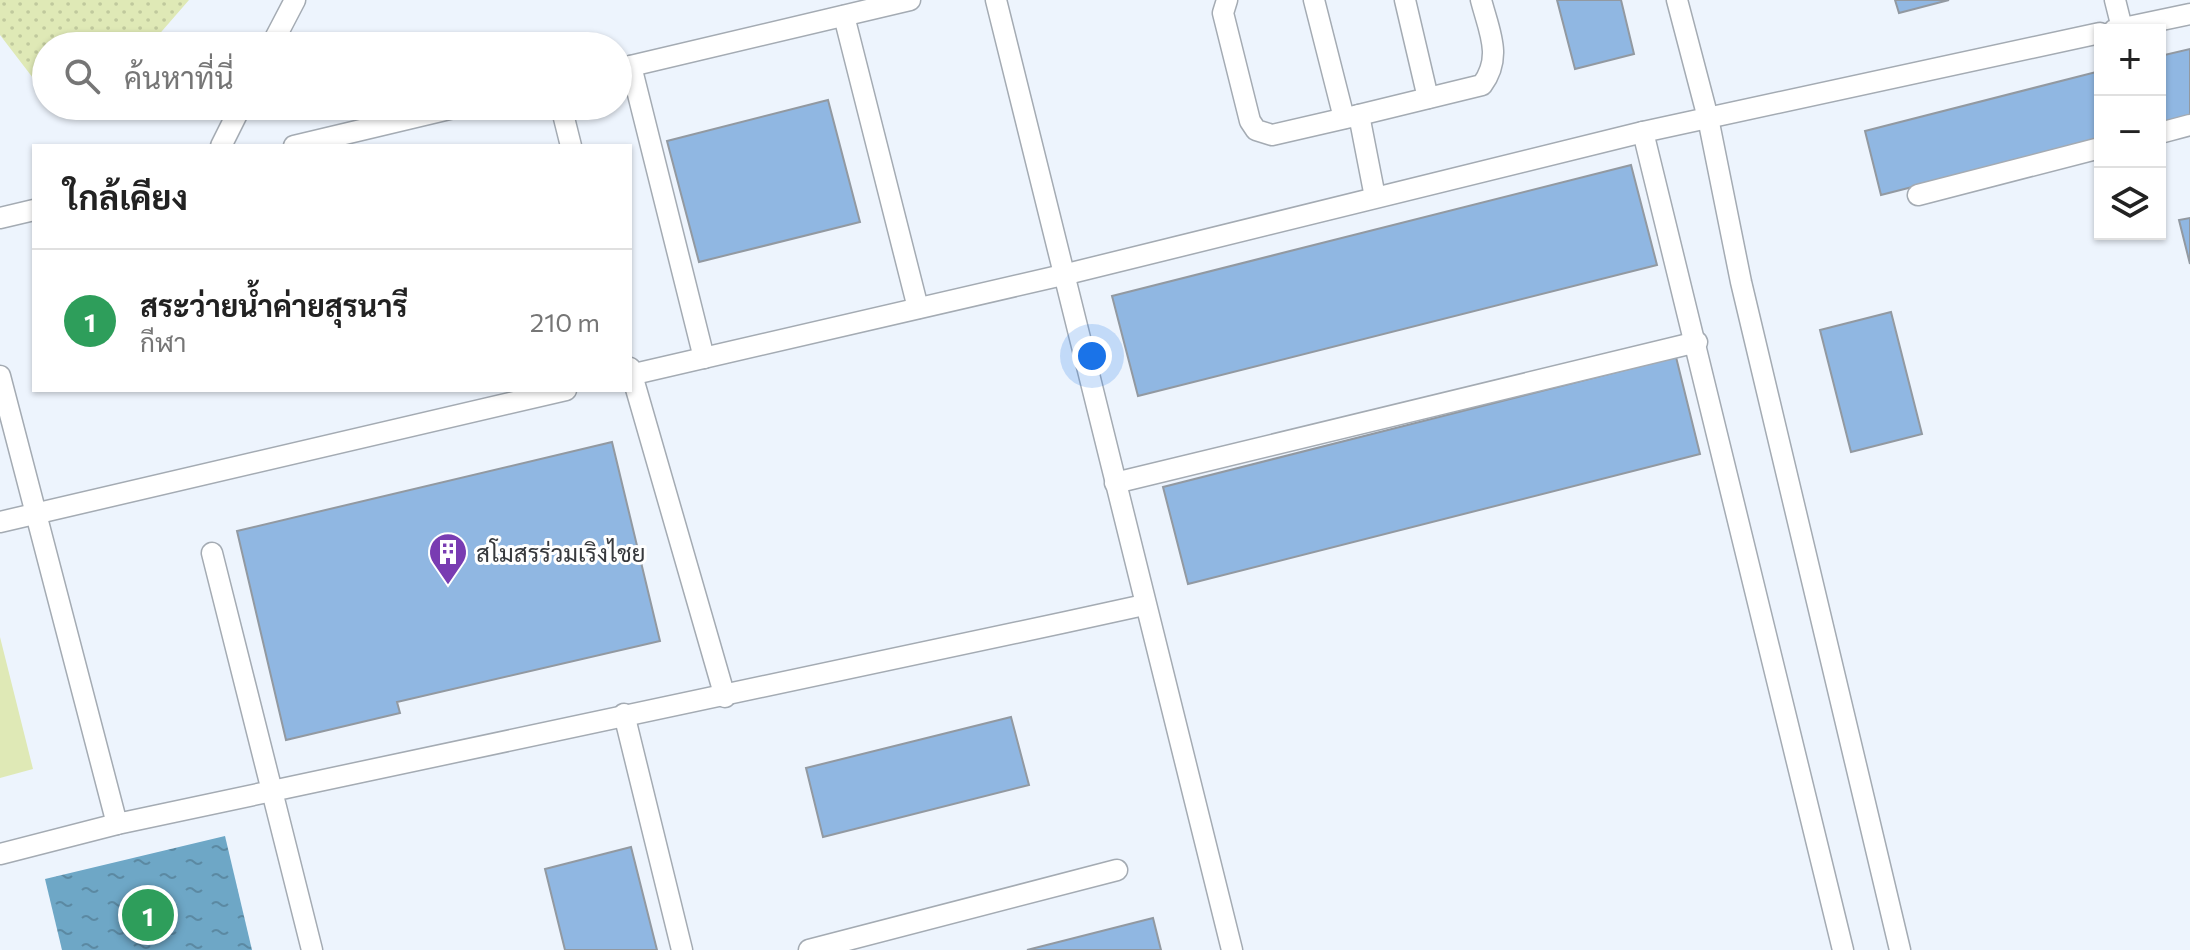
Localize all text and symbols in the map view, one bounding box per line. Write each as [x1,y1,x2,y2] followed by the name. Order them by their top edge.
[2094,24,2166,240] map controls
[2094,24,2166,96] button: +
[32,32,632,120] search box
[60,54,104,98] icon: search
[124,58,234,95] text: ค้นหาที่นี่
[2094,96,2166,168] button: −
[2094,168,2166,240] button: layers
[64,175,188,217] text: ใกล้เคียง
[140,286,407,323] text: สระว่ายนํ้าค่ายสุรนารี
[84,306,96,337] text: 1
[530,306,600,337] text: 210 m
[140,326,186,357] text: กีฬา
[1072,336,1112,376] your location
[427,531,469,586] building icon: สโมสรร่วมเริงไชย
[476,538,646,567] place label: สโมสรร่วมเริงไชย
[122,885,174,945] pin: 1

